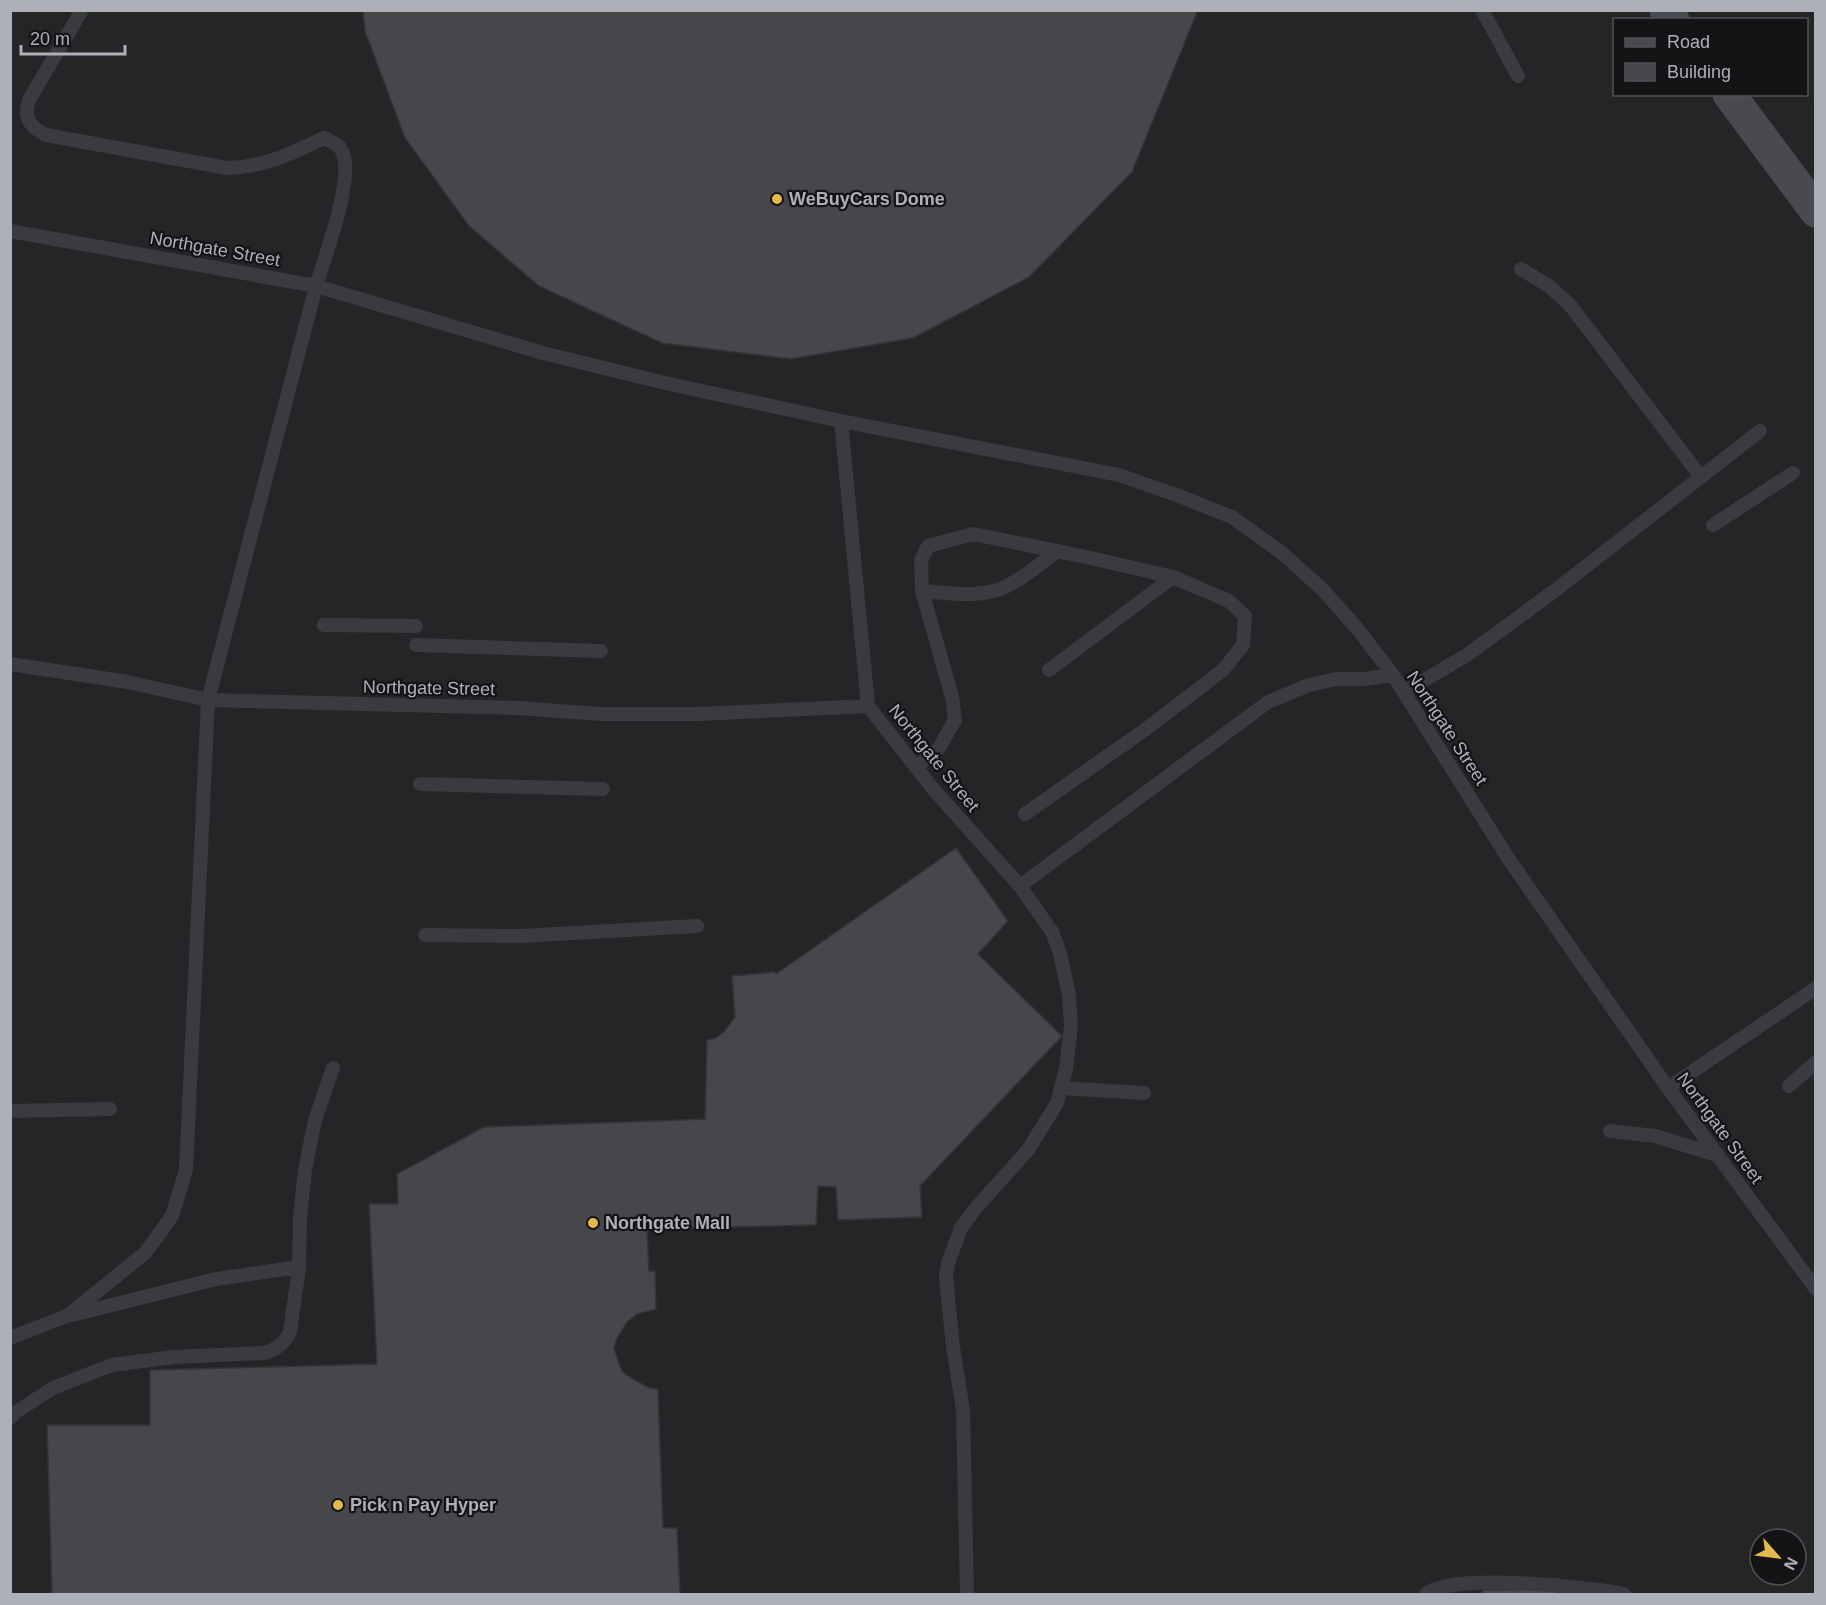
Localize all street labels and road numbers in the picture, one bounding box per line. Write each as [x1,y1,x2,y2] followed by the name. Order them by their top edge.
[148,228,282,270] street label: Northgate Street
[1403,667,1491,789] street label: Northgate Street
[363,677,495,699] street label: Northgate Street
[885,700,983,816] street label: Northgate Street
[1673,1069,1767,1187] street label: Northgate Street

